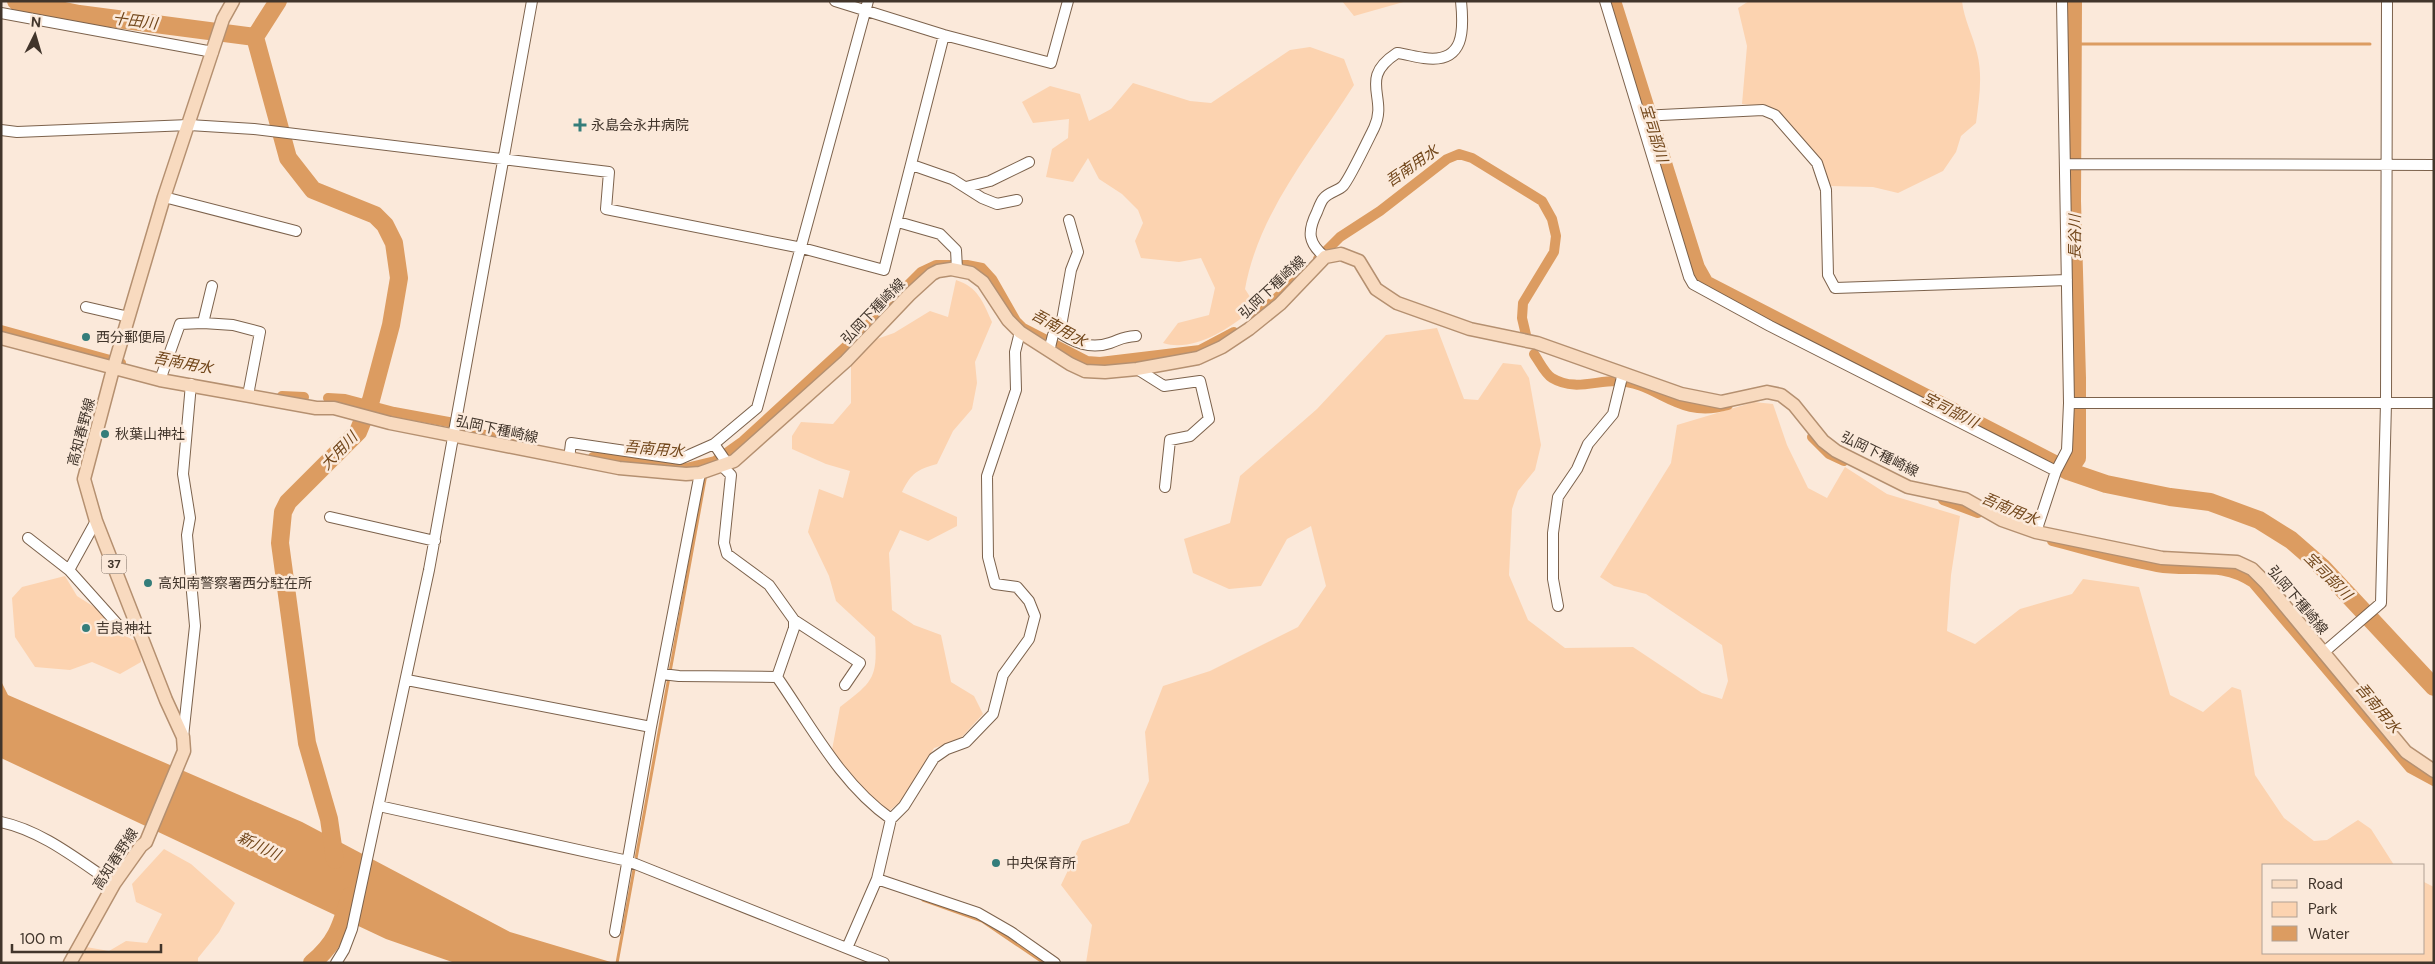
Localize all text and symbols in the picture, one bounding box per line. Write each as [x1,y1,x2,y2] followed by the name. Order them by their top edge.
[111,8,161,34] water label: 十田川
[10,10,60,60] north arrow
[30,13,42,31] text: N
[1636,101,1673,167] water label: 宝司部川
[591,116,689,134] place label: 永島会永井病院
[573,118,587,132] marker: 永島会永井病院
[1382,139,1444,191] water label: 吾南用水
[2065,213,2085,260] water label: 長谷川
[1235,252,1309,322] street label: 弘岡下種崎線
[837,275,909,347] street label: 弘岡下種崎線
[1028,305,1092,352] water label: 吾南用水
[96,328,166,346] place label: 西分郵便局
[80,331,92,343] marker: 西分郵便局
[152,347,216,379] water label: 吾南用水
[1919,387,1983,433] water label: 宝司部川
[63,396,99,468] street label: 高知春野線
[454,411,540,447] street label: 弘岡下種崎線
[115,425,185,443] place label: 秋葉山神社
[316,426,363,474] water label: 大用川
[1838,427,1922,481] street label: 弘岡下種崎線
[99,428,111,440] marker: 秋葉山神社
[623,436,687,462] water label: 吾南用水
[1978,488,2043,531] water label: 吾南用水
[2300,548,2358,606] water label: 宝司部川
[102,554,126,574] road number: 37
[2264,562,2332,638] street label: 弘岡下種崎線
[158,574,312,592] place label: 高知南警察署西分駐在所
[142,577,154,589] marker: 高知南警察署西分駐在所
[96,619,152,637] place label: 吉良神社
[80,622,92,634] marker: 吉良神社
[2351,679,2406,739] water label: 吾南用水
[88,825,142,893] street label: 高知春野線
[234,827,285,866] water label: 新川川
[1006,854,1076,872] place label: 中央保育所
[990,857,1002,869] marker: 中央保育所
[2262,864,2425,954] legend
[2308,874,2343,894] text: Road
[2308,899,2338,919] text: Park
[12,922,161,954] scale bar
[2308,924,2350,944] text: Water
[20,929,63,949] text: 100 m

